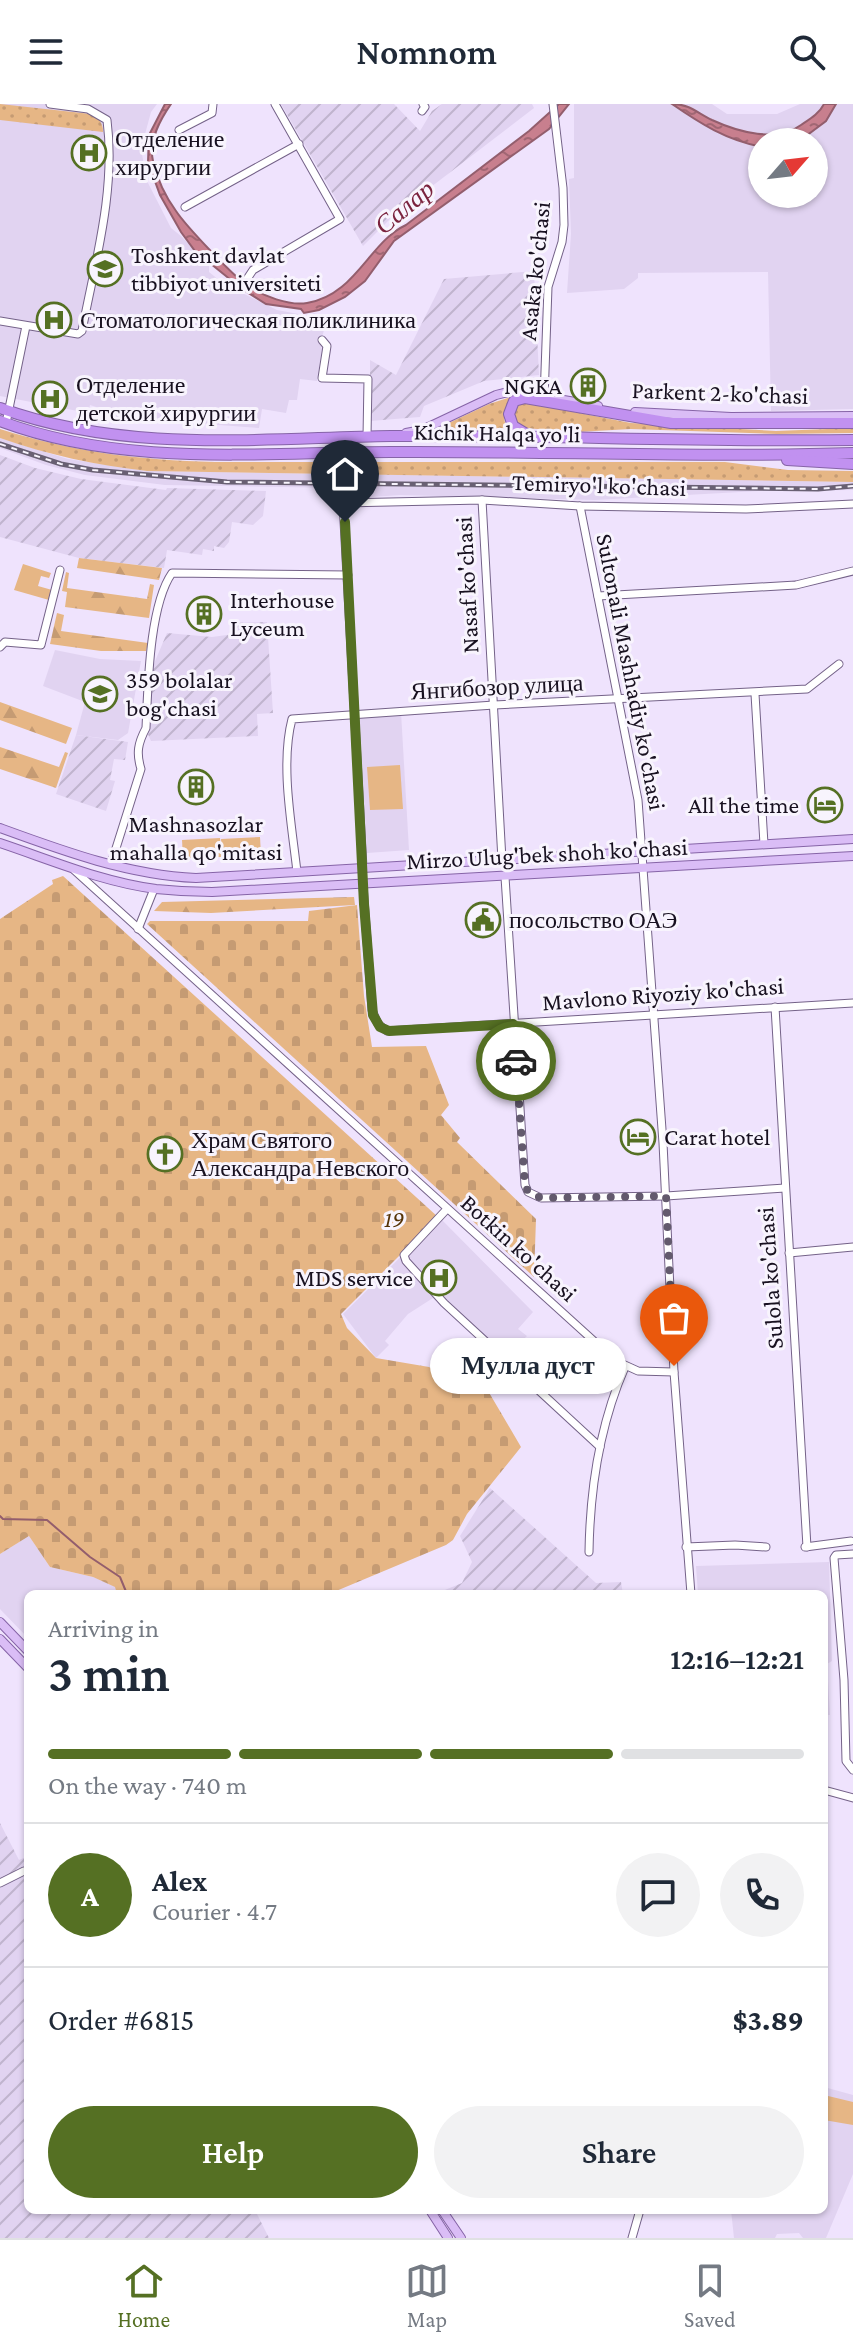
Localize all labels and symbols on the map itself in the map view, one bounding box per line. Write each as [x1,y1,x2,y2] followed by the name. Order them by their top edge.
[115,125,224,180] place label: Отделение хирургии
[748,128,828,208] north arrow
[70,134,108,172] hospital icon: Отделение хирургии
[369,174,440,240] water label: Салар
[514,200,555,342] street label: Asaka ko'chasi
[131,241,321,296] place label: Toshkent davlat tibbiyot universiteti
[86,250,124,288] school or university icon: Toshkent davlat tibbiyot universiteti
[35,301,73,339] hospital icon: Стоматологическая поликлиника
[80,306,416,333] place label: Стоматологическая поликлиника
[569,367,607,405] building icon: NGKA
[76,371,256,426] place label: Отделение детской хирургии
[504,372,562,399] place label: NGKA
[631,376,809,409] street label: Parkent 2-ko'chasi
[31,380,69,418] hospital icon: Отделение детской хирургии
[413,418,581,447] street label: Kichik Halqa yo'li
[311,440,379,522] pin
[512,468,686,501] street label: Temiryo'l ko'chasi
[449,516,484,654] street label: Nasaf ko'chasi
[591,531,672,812] street label: Sultonali Mashhadiy ko'chasi
[230,586,334,641] place label: Interhouse Lyceum
[185,595,223,633] building icon: Interhouse Lyceum
[126,666,233,721] place label: 359 bolalar bog'chasi
[410,668,584,705] street label: Янгибозор улица
[81,675,119,713] school or university icon: 359 bolalar bog'chasi
[177,768,215,806] building icon: Mashnasozlar mahalla qo'mitasi
[806,786,844,824] hotel icon: All the time
[688,791,799,818] place label: All the time
[110,810,282,865] place label: Mashnasozlar mahalla qo'mitasi
[406,833,688,874] street label: Mirzo Ulug'bek shoh ko'chasi
[464,901,502,939] public building icon: посольство ОАЭ
[509,906,677,933] place label: посольство ОАЭ
[541,972,785,1015] street label: Mavlono Riyoziy ko'chasi
[476,1021,556,1101] courier
[619,1118,657,1156] hotel icon: Carat hotel
[664,1123,770,1150] place label: Carat hotel
[191,1126,409,1181] place label: Храм Святого Александра Невского
[146,1135,184,1173] church icon: Храм Святого Александра Невского
[456,1189,583,1307] street label: Botkin ko'chasi
[384,1205,404,1232] park label: 19
[751,1206,788,1350] street label: Sulola ko'chasi
[420,1259,458,1297] hospital icon: MDS service
[295,1264,413,1291] place label: MDS service
[640,1284,708,1366] pin
[430,1338,626,1394] callout: Мулла дуст

